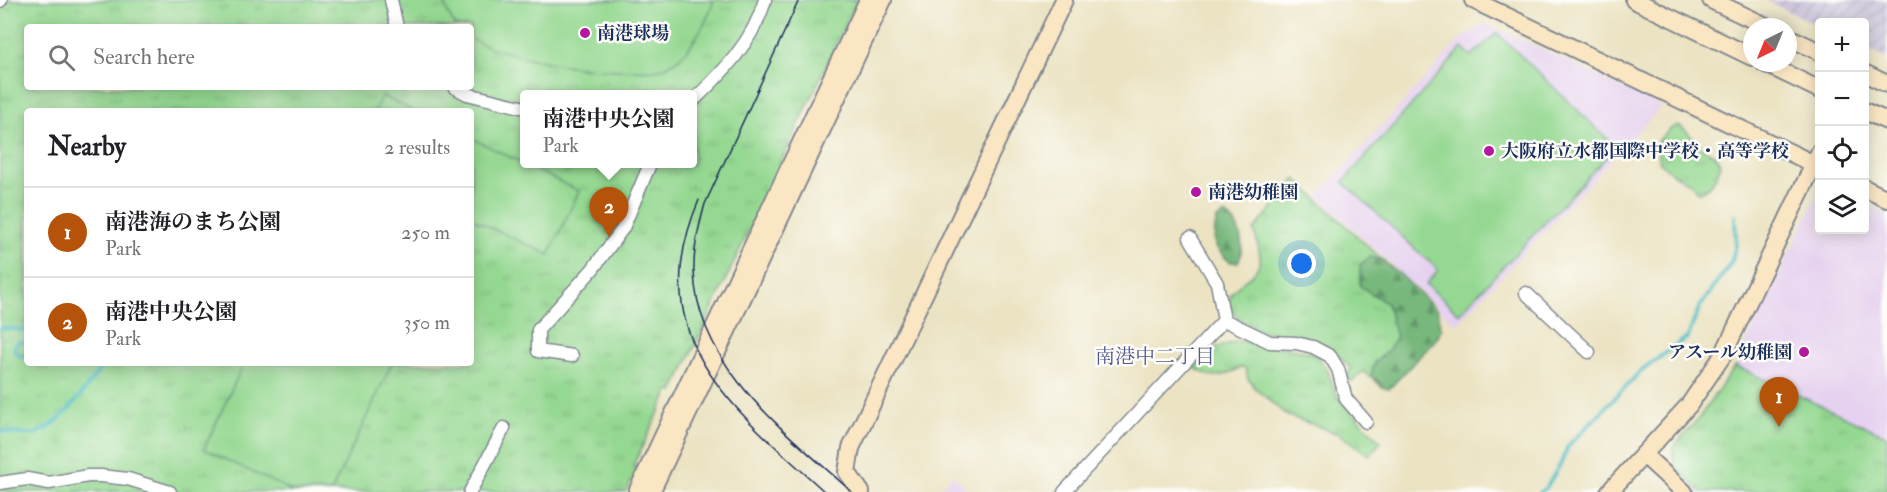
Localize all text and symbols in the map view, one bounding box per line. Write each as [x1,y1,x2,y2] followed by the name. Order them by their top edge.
[1743,18,1797,72] north arrow
[1815,18,1869,234] map controls
[1815,18,1869,72] button: +
[597,22,669,45] place label: 南港球場
[24,24,474,90] search box
[578,26,592,40] marker: 南港球場
[45,41,78,74] icon: search
[93,43,195,71] text: Search here
[1815,72,1869,126] button: −
[520,90,697,168] popup
[542,105,675,133] text: 南港中央公園
[1815,126,1869,180] button: locate
[48,131,126,163] text: Nearby
[542,133,579,158] text: Park
[384,135,450,160] text: 2 results
[1501,140,1789,163] place label: 大阪府立水都国際中学校・高等学校
[1482,144,1496,158] marker: 大阪府立水都国際中学校・高等学校
[1815,180,1869,234] button: layers
[1208,181,1298,204] place label: 南港幼稚園
[1189,185,1203,199] marker: 南港幼稚園
[590,188,628,237] pin: 2
[105,208,281,236] text: 南港海のまち公園
[64,220,71,245] text: 1
[401,220,450,245] text: 250 m
[105,236,141,261] text: Park
[1287,249,1316,278] your location
[105,298,237,326] text: 南港中央公園
[62,310,73,335] text: 2
[404,310,450,335] text: 350 m
[105,326,141,351] text: Park
[1668,341,1792,364] place label: アスール幼稚園
[1095,344,1215,369] district label: 南港中二丁目
[1797,345,1811,359] marker: アスール幼稚園
[1760,378,1798,427] pin: 1

